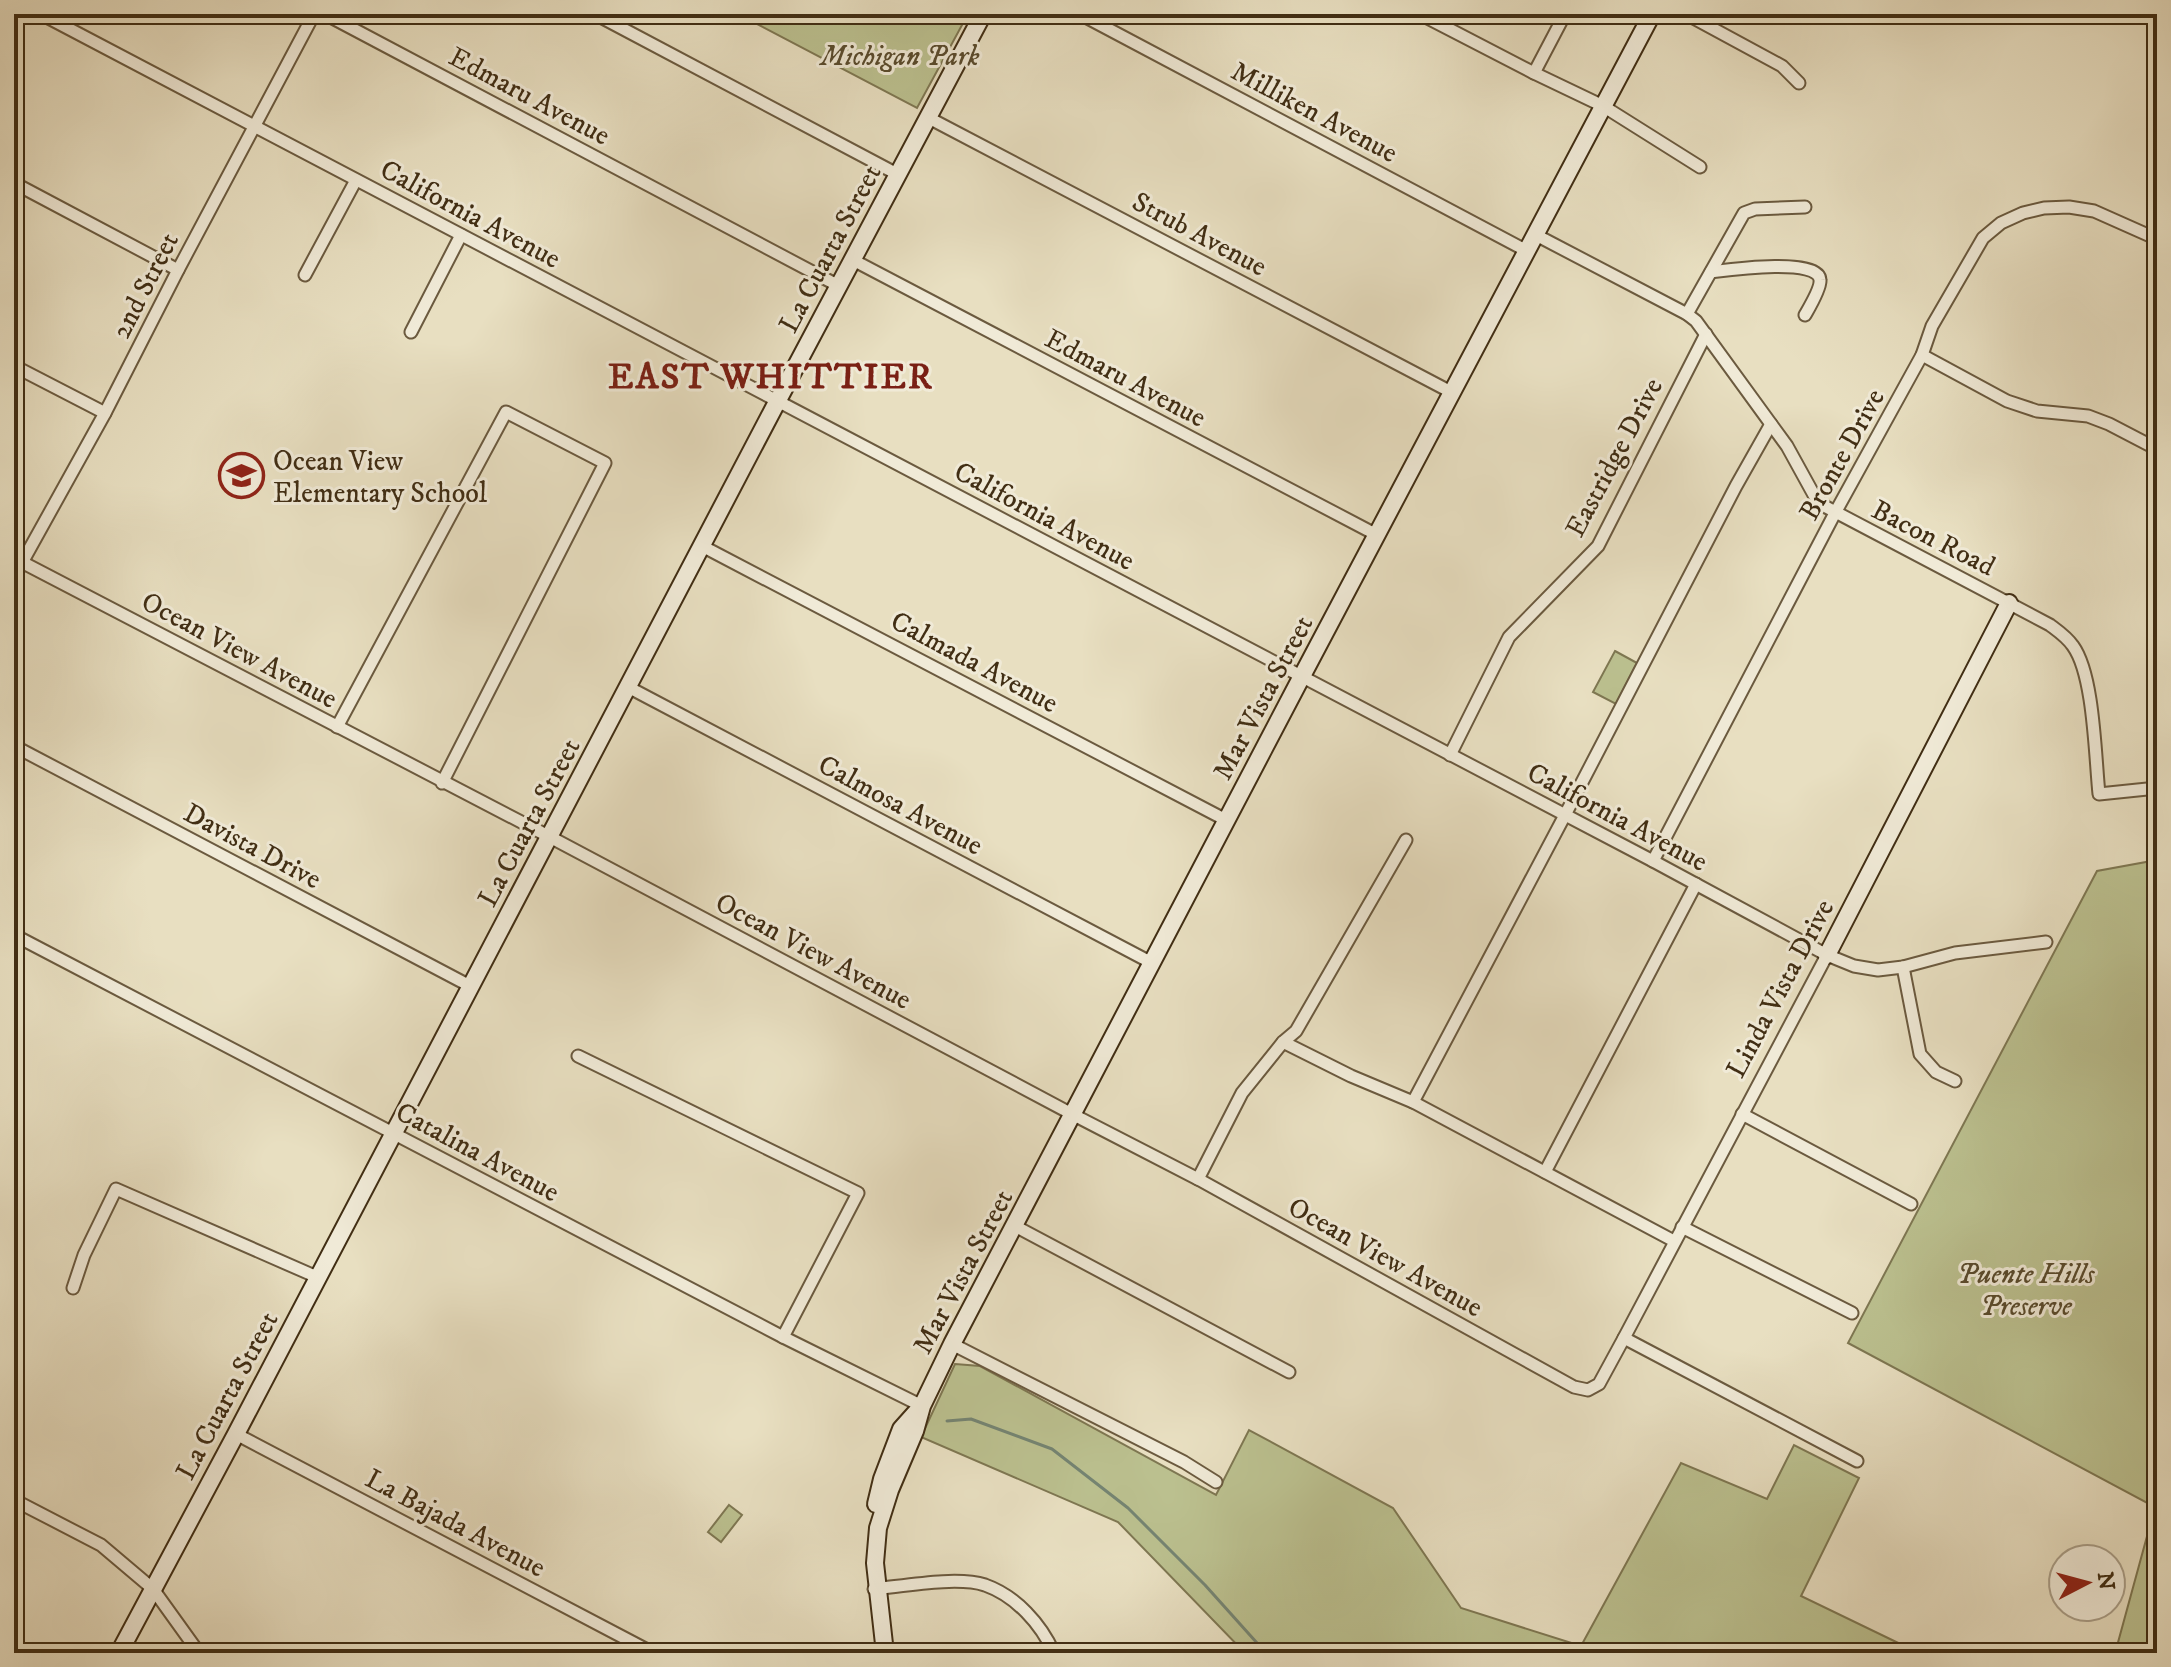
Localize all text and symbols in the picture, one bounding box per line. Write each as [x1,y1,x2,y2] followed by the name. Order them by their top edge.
[443,39,616,153] street label: Edmaru Avenue
[819,39,980,74] park label: Michigan Park
[1225,54,1403,171] street label: Milliken Avenue
[374,152,567,277] street label: California Avenue
[771,159,889,339] street label: La Cuarta Street
[1126,184,1273,284] street label: Strub Avenue
[104,227,187,345] street label: 2nd Street
[1039,321,1212,435] street label: Edmaru Avenue
[608,355,934,400] district label: EAST WHITTIER
[1558,372,1671,543] street label: Eastridge Drive
[1792,383,1893,527] street label: Bronte Drive
[273,444,488,511] place label: Ocean View Elementary School
[218,452,266,500] school or university icon: Ocean View Elementary School
[948,454,1141,579] street label: California Avenue
[1866,492,2001,584] street label: Bacon Road
[135,584,343,717] street label: Ocean View Avenue
[885,604,1064,721] street label: Calmada Avenue
[1205,610,1321,786] street label: Mar Vista Street
[470,733,588,913] street label: La Cuarta Street
[812,747,989,863] street label: Calmosa Avenue
[1521,755,1714,880] street label: California Avenue
[178,795,327,897] street label: Davista Drive
[709,885,917,1018] street label: Ocean View Avenue
[1719,893,1842,1084] street label: Linda Vista Drive
[389,1095,565,1210] street label: Catalina Avenue
[905,1184,1021,1360] street label: Mar Vista Street
[1282,1189,1489,1325] street label: Ocean View Avenue
[1957,1257,2095,1324] park label: Puente Hills Preserve
[168,1306,286,1486] street label: La Cuarta Street
[359,1461,551,1585] street label: La Bajada Avenue
[2047,1543,2127,1623] north arrow
[2091,1571,2120,1591] text: N

